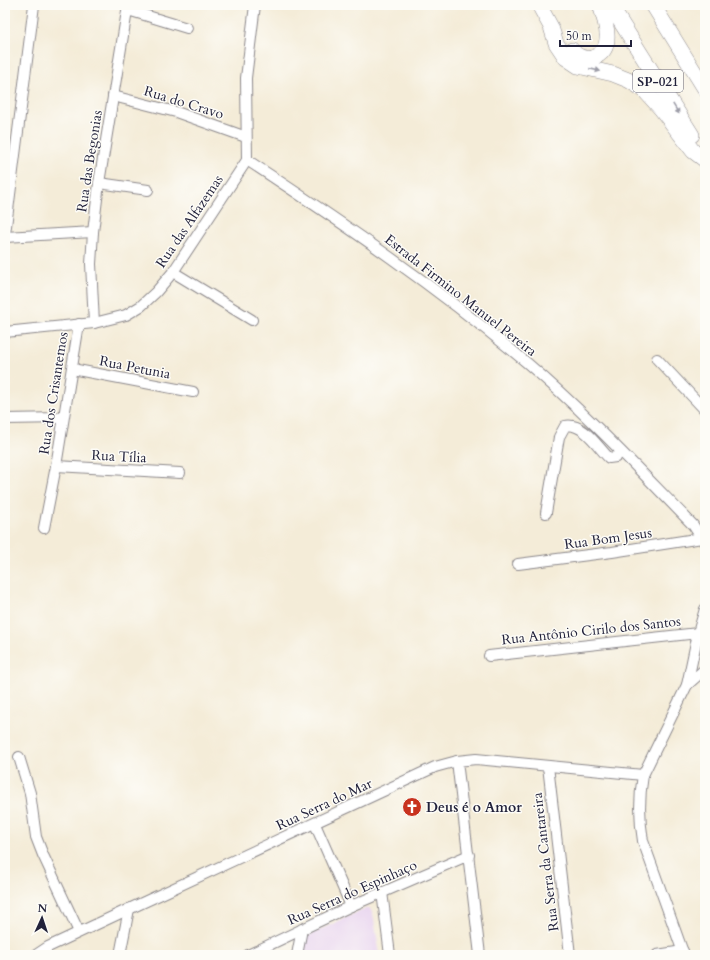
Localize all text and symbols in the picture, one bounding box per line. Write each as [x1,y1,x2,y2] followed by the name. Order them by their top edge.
[560,22,631,48] scale bar
[566,28,593,44] text: 50 m
[589,68,601,74] one-way arrow
[633,70,683,92] road number: SP-021
[142,81,226,124] street label: Rua do Cravo
[672,103,679,115] one-way arrow
[72,108,107,213] street label: Rua das Begonias
[151,171,228,271] street label: Rua das Alfazemas
[381,230,541,361] street label: Estrada Firmino Manuel Pereira
[34,330,73,456] street label: Rua dos Crisantemos
[98,351,172,384] street label: Rua Petunia
[91,446,147,467] street label: Rua Tília
[563,523,653,554] street label: Rua Bom Jesus
[501,612,682,649] street label: Rua Antônio Cirilo dos Santos
[273,774,376,835] street label: Rua Serra do Mar
[528,792,563,932] street label: Rua Serra da Cantareira
[401,796,423,818] church icon: Deus é o Amor
[426,798,522,817] place label: Deus é o Amor
[285,855,420,930] street label: Rua Serra do Espinhaço
[22,898,62,938] north arrow
[37,901,48,916] text: N

